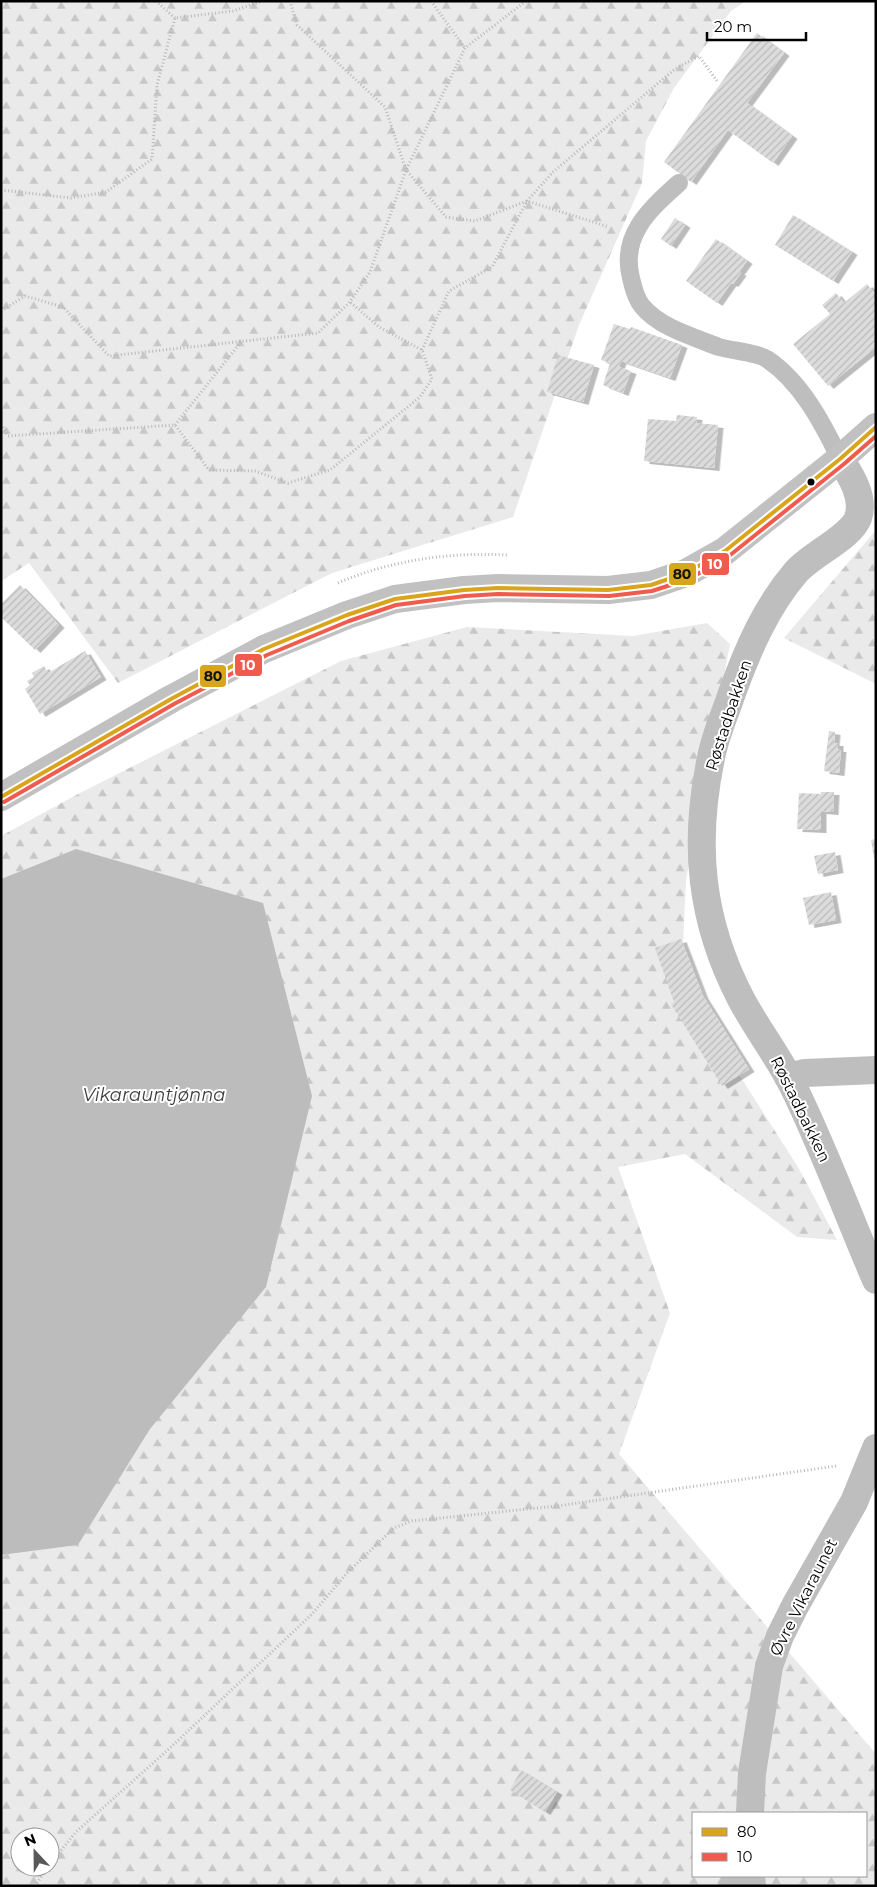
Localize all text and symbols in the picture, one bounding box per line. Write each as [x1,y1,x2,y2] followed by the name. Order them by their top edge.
[707,10,806,42] scale bar
[714,17,752,36] text: 20 m
[806,477,816,487] unlabelled marker
[701,552,730,576] line badge: 10
[708,555,723,573] text: 10
[668,562,697,586] line badge: 80
[673,565,691,583] text: 80
[234,653,263,677] line badge: 10
[241,656,256,674] text: 10
[702,657,755,773] street label: Røstadbakken
[199,664,227,688] line badge: 80
[204,667,222,685] text: 80
[767,1053,834,1165] street label: Røstadbakken
[82,1084,226,1106] water label: Vikarauntjønna
[766,1535,841,1659] street label: Øvre Vikaraunet
[692,1812,867,1877] legend
[737,1822,757,1841] text: 80
[10,1827,60,1877] north arrow
[22,1829,39,1850] text: N
[737,1847,752,1866] text: 10

